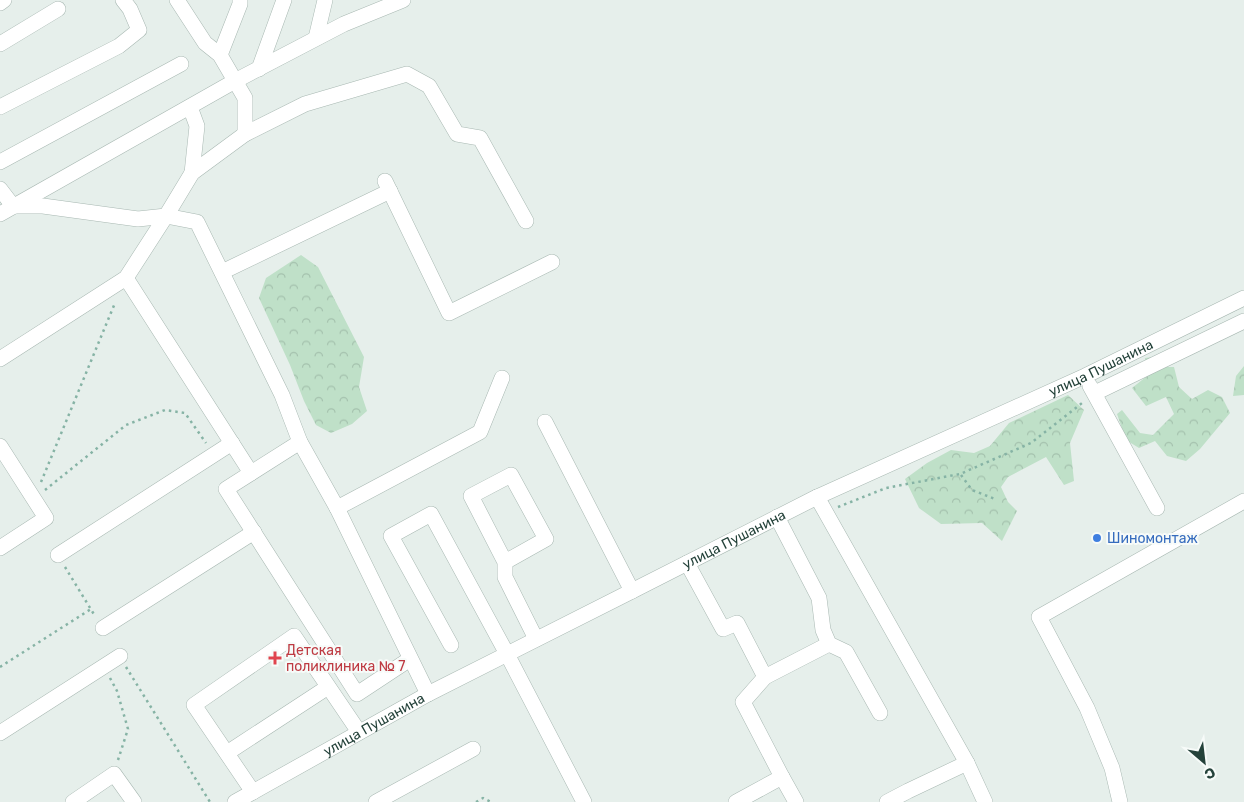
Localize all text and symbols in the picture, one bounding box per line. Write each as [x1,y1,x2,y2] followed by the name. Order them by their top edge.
[1046,336,1156,400] street label: улица Пушанина
[679,506,788,573] street label: улица Пушанина
[1107,530,1198,547] place label: Шиномонтаж
[1091,532,1103,544] marker: Шиномонтаж
[286,642,406,675] place label: Детская поликлиника № 7
[268,651,282,665] marker: Детская поликлиника № 7
[320,689,427,759] street label: улица Пушанина
[1179,737,1229,787] north arrow
[1201,763,1218,783] text: С

